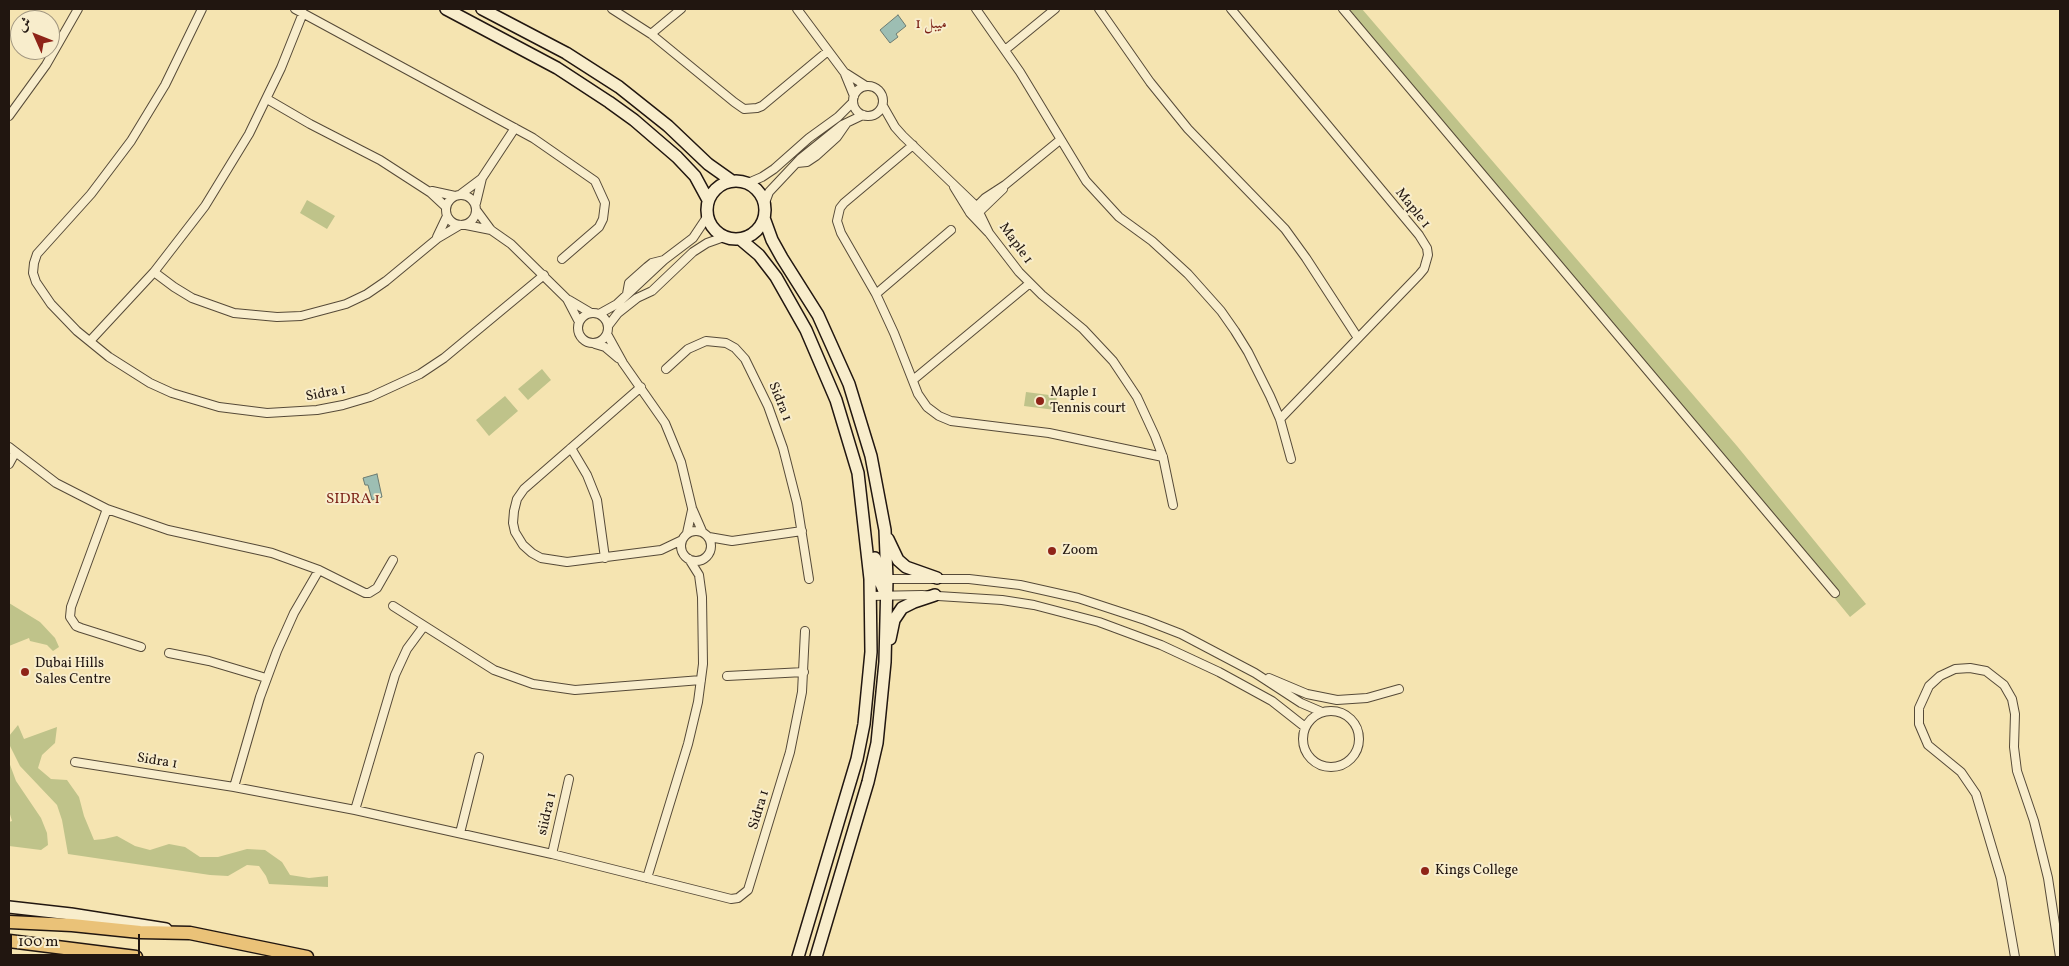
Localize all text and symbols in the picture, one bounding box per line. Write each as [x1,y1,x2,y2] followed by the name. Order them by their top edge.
[10,10,60,60] north arrow
[13,13,36,37] text: ش
[915,16,947,34] district label: ميبل 1
[1391,185,1433,233] street label: Maple 1
[994,220,1036,268] street label: Maple 1
[764,380,794,424] street label: Sidra 1
[304,382,348,406] street label: Sidra 1
[1050,385,1126,418] place label: Maple 1 Tennis court
[1034,395,1046,407] marker: Maple 1 Tennis court
[322,491,384,509] district label: SIDRA 1
[1062,543,1098,559] place label: Zoom
[1046,545,1058,557] marker: Zoom
[35,656,111,689] place label: Dubai Hills Sales Centre
[19,666,31,678] marker: Dubai Hills Sales Centre
[135,751,179,773] street label: Sidra 1
[746,788,774,832] street label: Sidra 1
[535,791,561,837] street label: siidra 1
[1435,863,1518,879] place label: Kings College
[1419,865,1431,877] marker: Kings College
[12,924,142,956] scale bar
[18,932,58,953] text: 100 m

